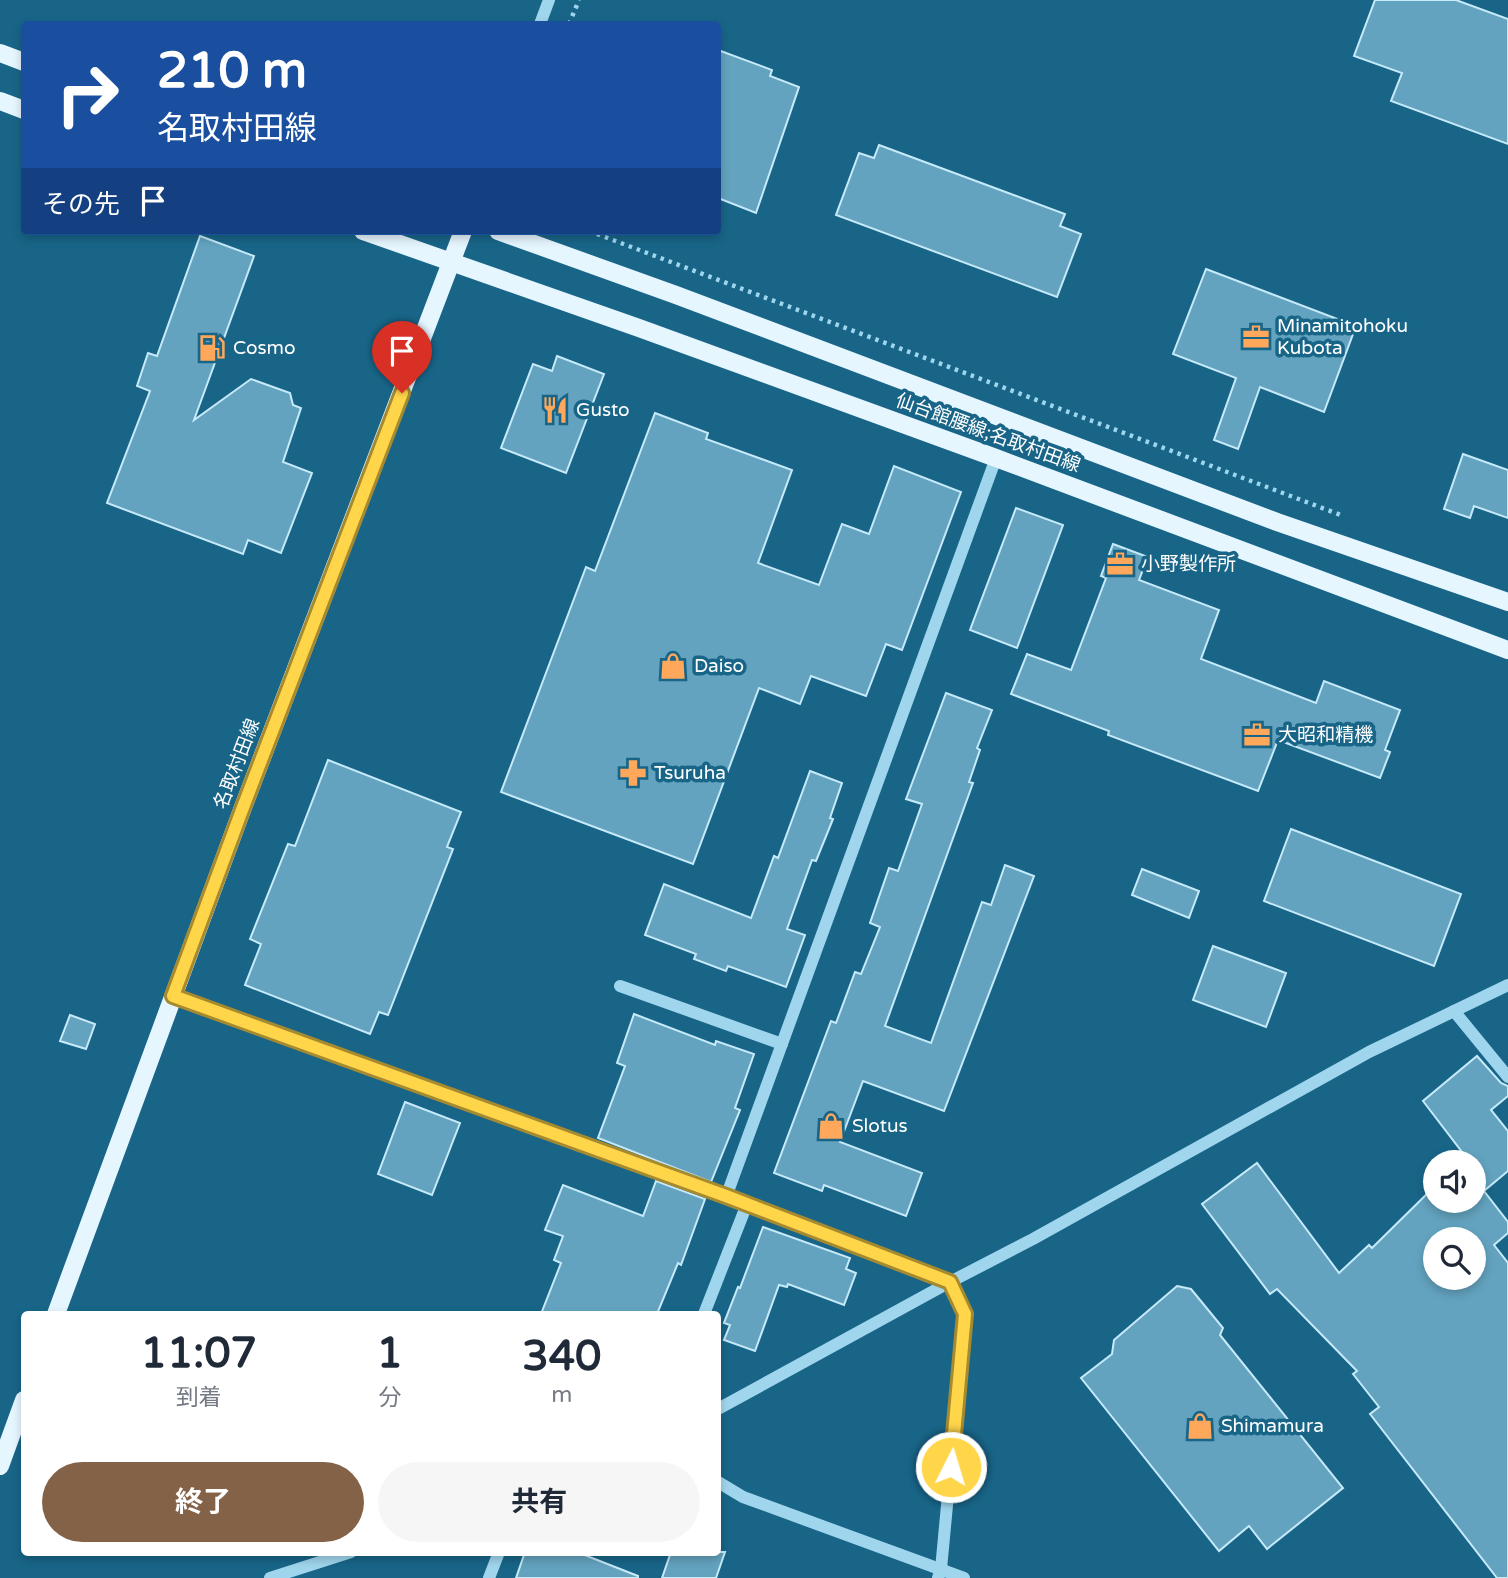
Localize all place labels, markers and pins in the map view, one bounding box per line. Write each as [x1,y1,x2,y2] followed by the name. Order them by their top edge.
[1277,315,1408,359] place label: Minamitohoku Kubota
[372,321,432,393] pin
[1241,322,1271,352] office icon: Minamitohoku Kubota
[197,333,227,363] fuel station icon: Cosmo
[233,337,296,359] place label: Cosmo
[540,395,570,425] restaurant icon: Gusto
[576,399,630,421] place label: Gusto
[1105,549,1135,579] office icon: 小野製作所
[1141,553,1236,575] place label: 小野製作所
[658,651,688,681] shop icon: Daiso
[694,655,744,677] place label: Daiso
[1242,720,1272,750] office icon: 大昭和精機
[1278,724,1373,746] place label: 大昭和精機
[618,758,648,788] pharmacy icon: Tsuruha
[654,762,726,784] place label: Tsuruha
[816,1111,846,1141] shop icon: Slotus
[852,1115,908,1137] place label: Slotus
[1185,1411,1215,1441] shop icon: Shimamura
[1221,1415,1324,1437] place label: Shimamura

